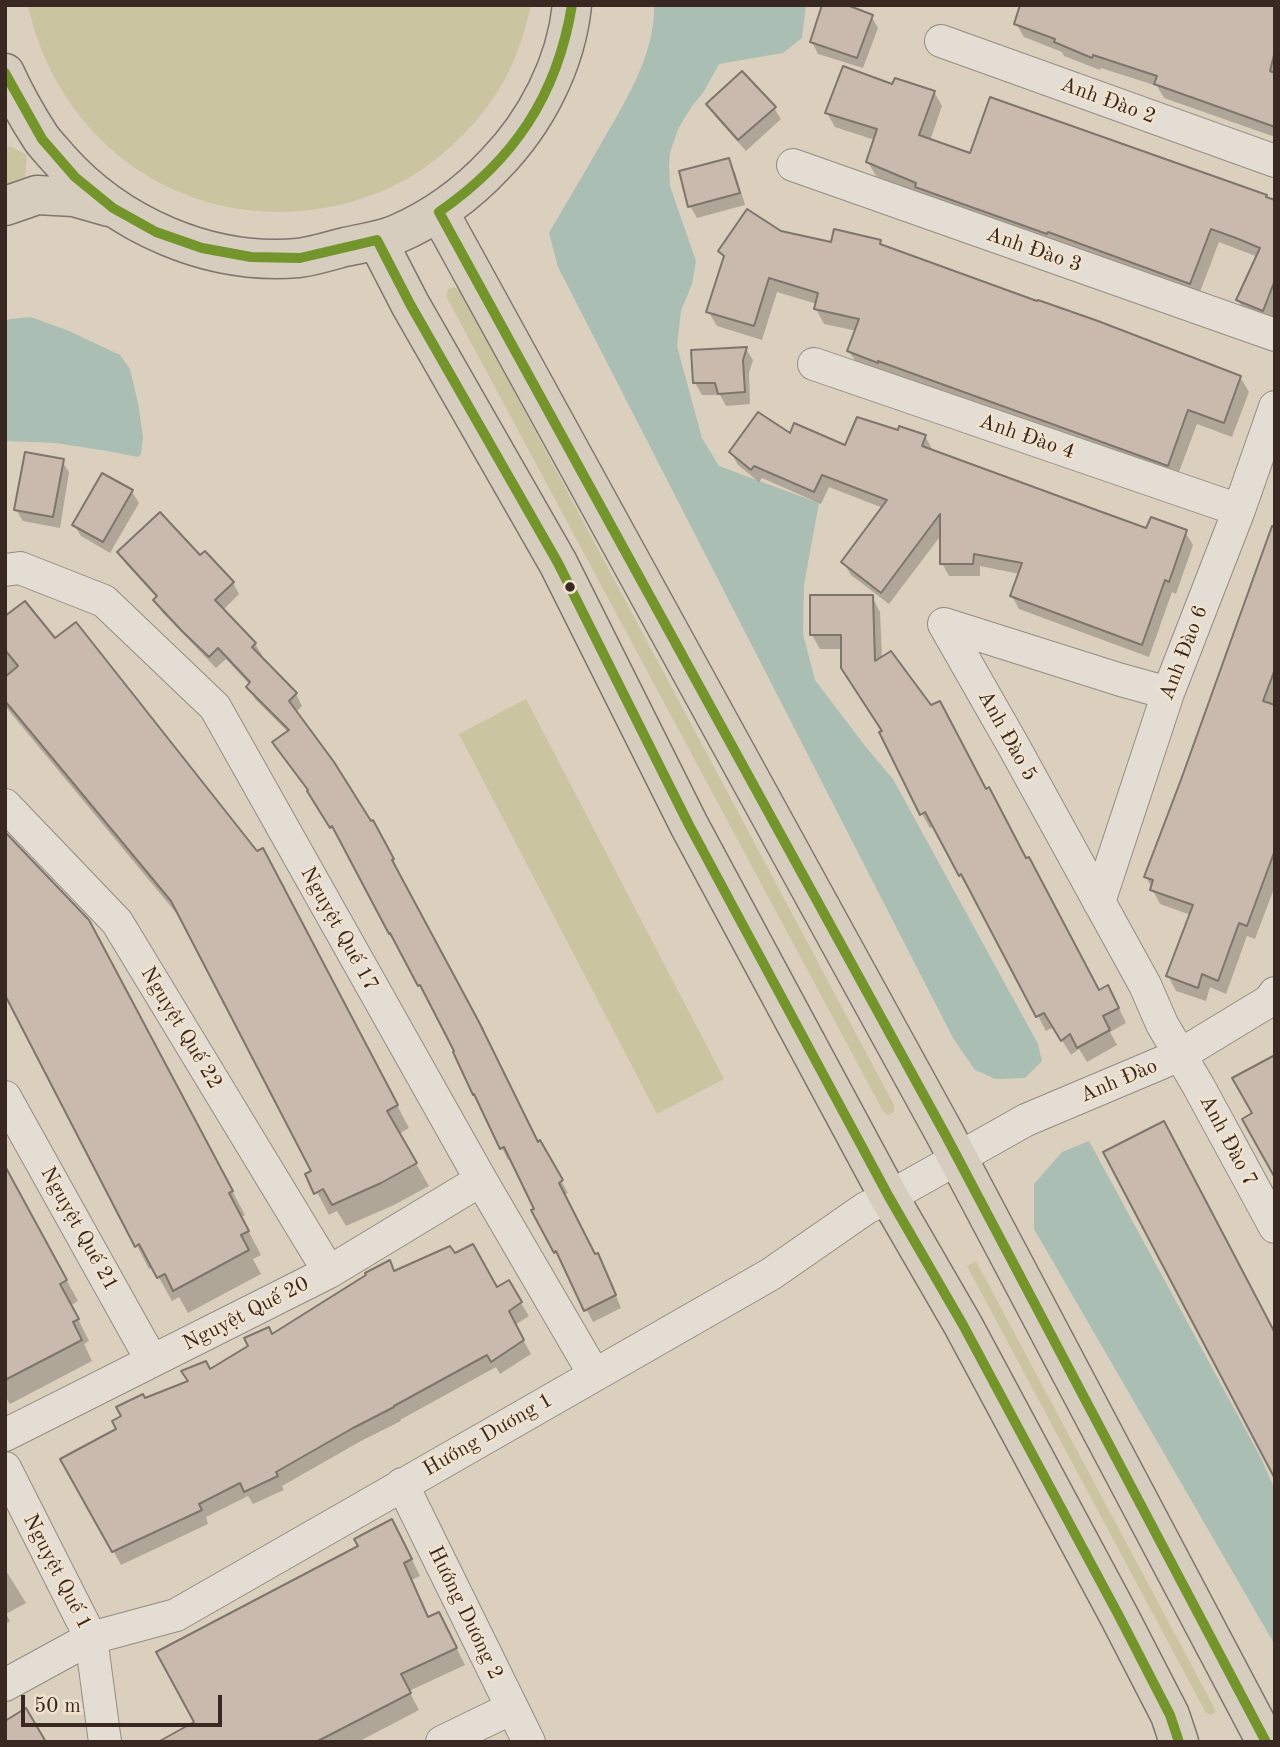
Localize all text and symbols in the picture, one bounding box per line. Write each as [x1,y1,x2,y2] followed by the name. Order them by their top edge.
[1057,72,1159,130] street label: Anh Đào 2
[983,222,1085,278] street label: Anh Đào 3
[976,409,1078,465] street label: Anh Đào 4
[563,580,577,594] unlabelled marker
[1154,602,1214,704] street label: Anh Đào 6
[972,686,1042,786] street label: Anh Đào 5
[294,862,384,996] street label: Nguyệt Quế 17
[135,962,227,1094] street label: Nguyệt Quế 22
[1077,1053,1161,1109] street label: Anh Đào
[1193,1091,1263,1191] street label: Anh Đào 7
[34,1162,124,1296] street label: Nguyệt Quế 21
[179,1271,313,1357] street label: Nguyệt Quế 20
[419,1388,557,1482] street label: Hướng Dương 1
[17,1510,97,1634] street label: Nguyệt Quế 1
[422,1542,508,1684] street label: Hướng Dương 2
[24,1680,226,1724] scale bar
[34,1696,81,1717] text: 50 m

